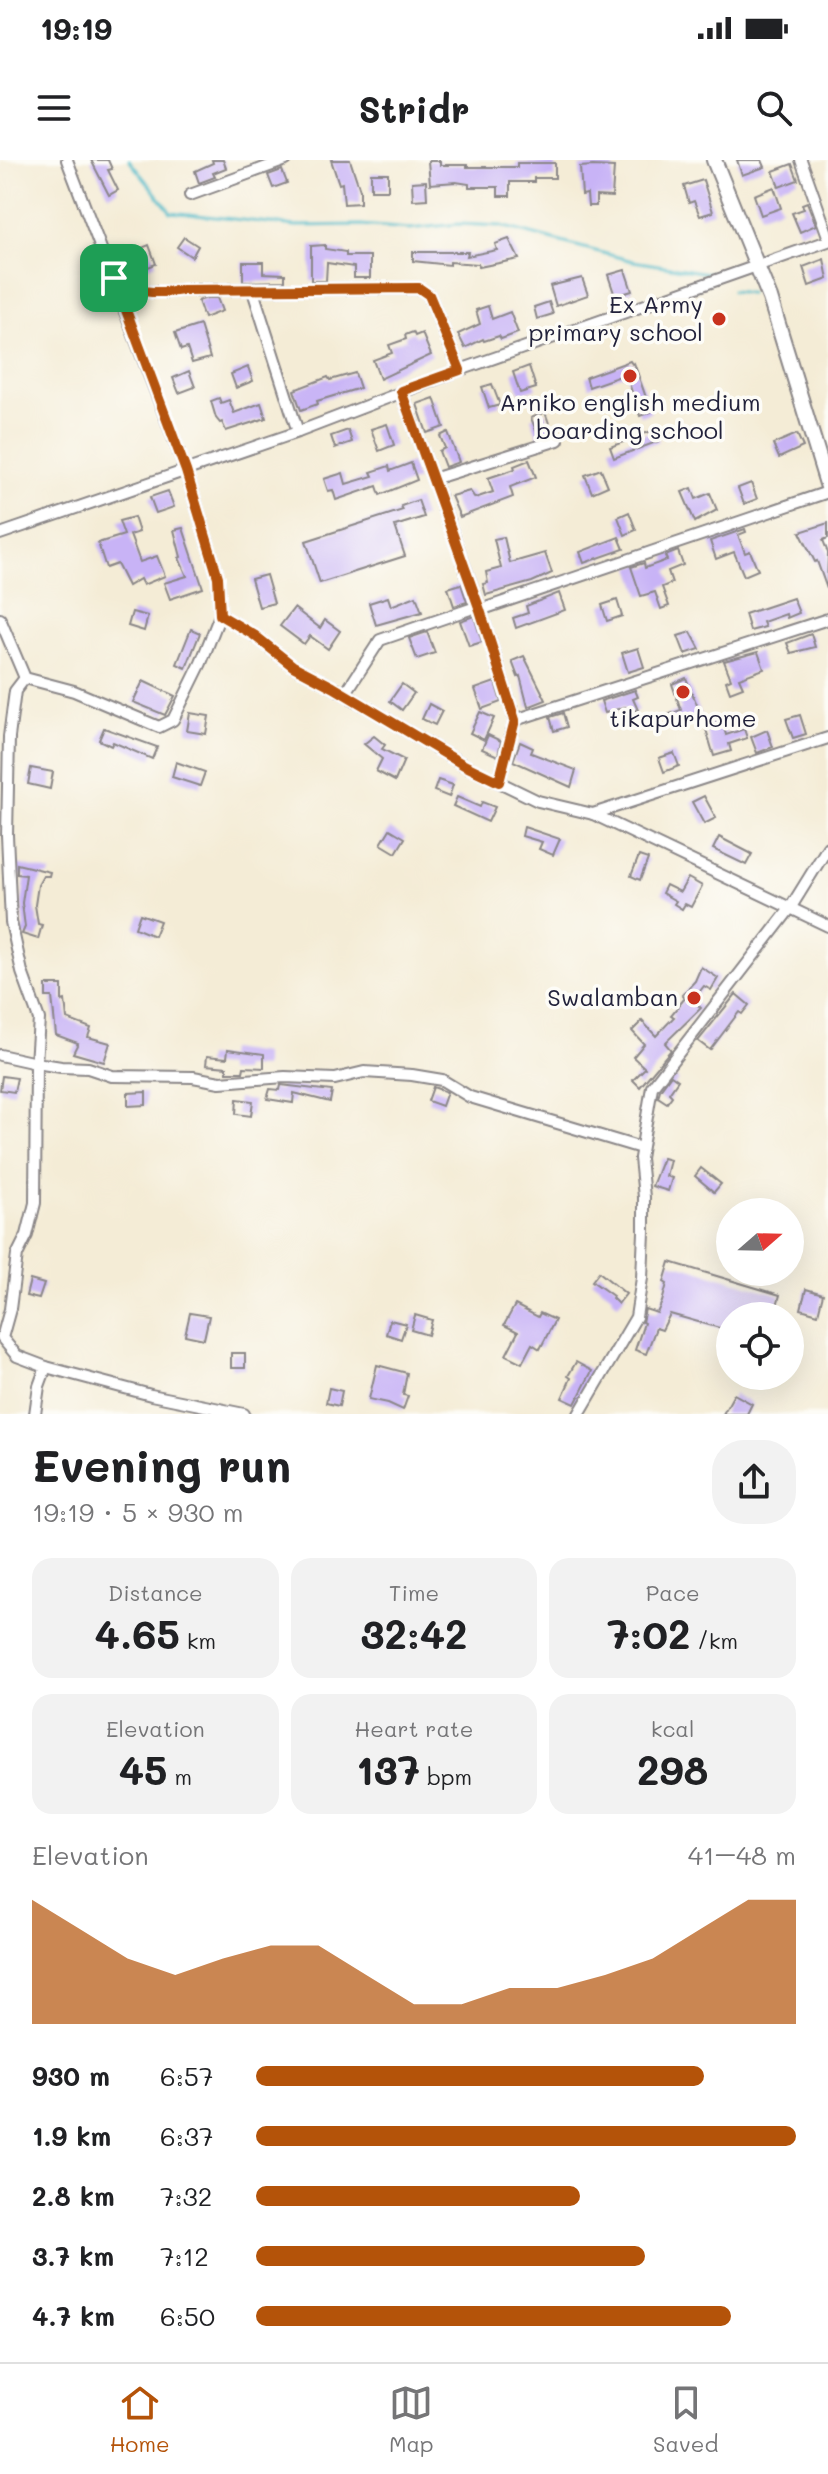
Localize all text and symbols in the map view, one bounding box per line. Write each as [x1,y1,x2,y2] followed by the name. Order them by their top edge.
[40,8,112,48] text: 19:19
[359,85,470,132] text: Stridr
[32,86,76,130] icon: menu
[752,86,796,130] icon: search
[80,244,148,312] pin
[92,256,136,300] icon: arrive
[529,288,703,347] place label: Ex Army primary school
[710,310,728,328] marker: Ex Army primary school
[621,367,639,385] marker: Arniko english medium boarding school
[499,386,761,445] place label: Arniko english medium boarding school
[674,683,692,701] marker: tikapurhome
[609,702,757,733] place label: tikapurhome
[547,981,678,1012] place label: Swalamban
[685,989,703,1007] marker: Swalamban
[716,1198,804,1286] north arrow
[716,1198,804,1390] map controls
[716,1302,804,1390] button: locate
[32,1436,291,1493] text: Evening run
[712,1440,796,1524] button: share
[32,1495,244,1529] text: 19:19 · 5 × 930 m
[108,1578,203,1607] text: Distance
[389,1578,439,1607] text: Time
[646,1578,700,1607] text: Pace
[95,1607,180,1659] text: 4.65
[361,1607,467,1659] text: 32:42
[607,1607,690,1659] text: 7:02
[180,1626,216,1655] text: km
[690,1626,738,1655] text: /km
[106,1714,205,1743] text: Elevation
[355,1714,473,1743] text: Heart rate
[651,1714,695,1743] text: kcal
[119,1743,167,1795] text: 45
[356,1743,420,1795] text: 137
[637,1743,708,1795] text: 298
[167,1762,192,1791] text: m
[420,1762,472,1791] text: bpm
[32,1838,149,1872] text: Elevation
[688,1838,796,1872] text: 41–48 m
[32,2059,110,2093] text: 930 m
[160,2059,213,2093] text: 6:57
[32,2119,111,2153] text: 1.9 km
[160,2119,213,2153] text: 6:37
[32,2179,115,2213] text: 2.8 km
[160,2179,212,2213] text: 7:32
[32,2239,114,2273] text: 3.7 km
[160,2239,209,2273] text: 7:12
[32,2299,115,2333] text: 4.7 km
[160,2299,215,2333] text: 6:50
[110,2381,170,2458] tab: Home
[389,2381,434,2458] tab: Map
[653,2381,718,2458] tab: Saved

